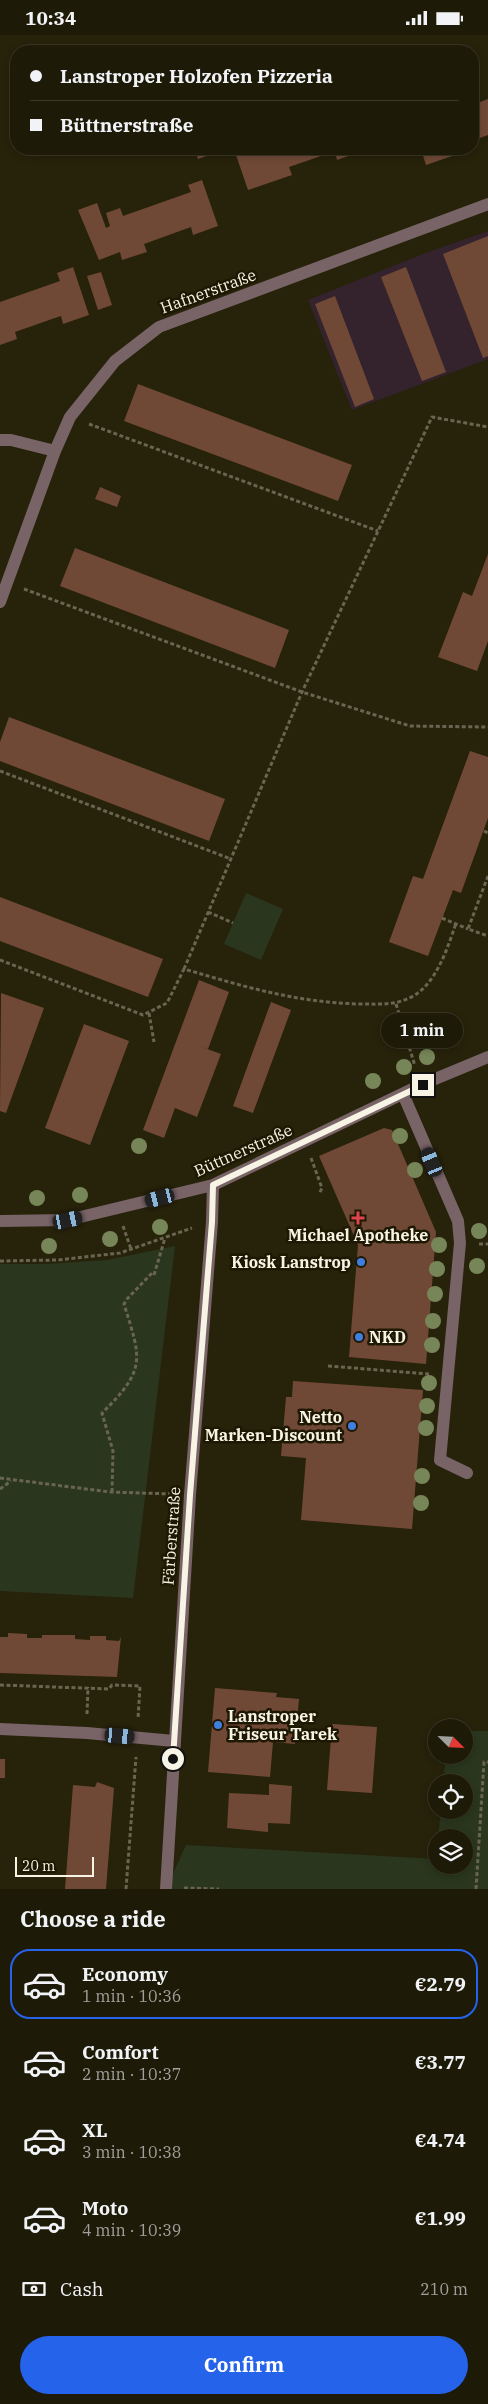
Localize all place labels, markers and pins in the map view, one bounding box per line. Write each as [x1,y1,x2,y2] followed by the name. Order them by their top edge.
[352,1212,364,1224] marker: Michael Apotheke
[288,1225,428,1245] place label: Michael Apotheke
[231,1252,351,1272] place label: Kiosk Lanstrop
[355,1256,367,1268] marker: Kiosk Lanstrop
[369,1327,406,1347] place label: NKD
[353,1331,365,1343] marker: NKD
[205,1407,342,1445] place label: Netto Marken-Discount
[346,1420,358,1432] marker: Netto Marken-Discount
[228,1706,337,1744] place label: Lanstroper Friseur Tarek
[212,1719,224,1731] marker: Lanstroper Friseur Tarek

